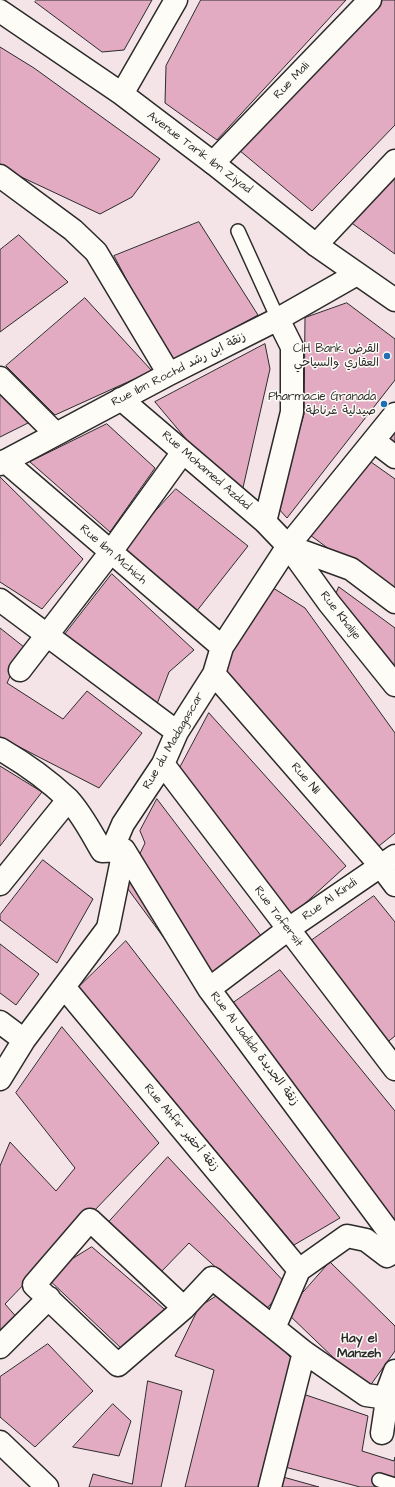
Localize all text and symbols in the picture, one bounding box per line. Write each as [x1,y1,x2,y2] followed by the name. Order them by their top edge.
[271,60,313,102] street label: Rue Mali
[144,109,254,197] street label: Avenue Tarik Ibn Ziyad
[109,330,249,410] street label: Rue Ibn Rochd زنقة ابن رشد
[293,342,379,370] place label: CIH Bank القرض العقاري والسياحي
[382,351,392,361] marker: CIH Bank القرض العقاري والسياحي
[268,390,376,418] place label: Pharmacie Granada صيدلية غرناطة
[379,399,389,409] marker: Pharmacie Granada صيدلية غرناطة
[158,428,254,514] street label: Rue Mohamed Azdad
[77,522,149,588] street label: Rue Ibn Mchich
[317,589,363,643] street label: Rue Khalije
[140,690,208,792] street label: Rue du Madagascar
[287,760,323,798] street label: Rue Nil
[300,876,360,924] street label: Rue Al Kindi
[250,884,306,950] street label: Rue Tafersit
[207,989,301,1109] street label: Rue Al Jadida زنقة الجديدة
[140,1081,222,1175] street label: Rue Ahfir زنقة أحفير
[337,1331,381,1362] district label: Hay el Manzeh

